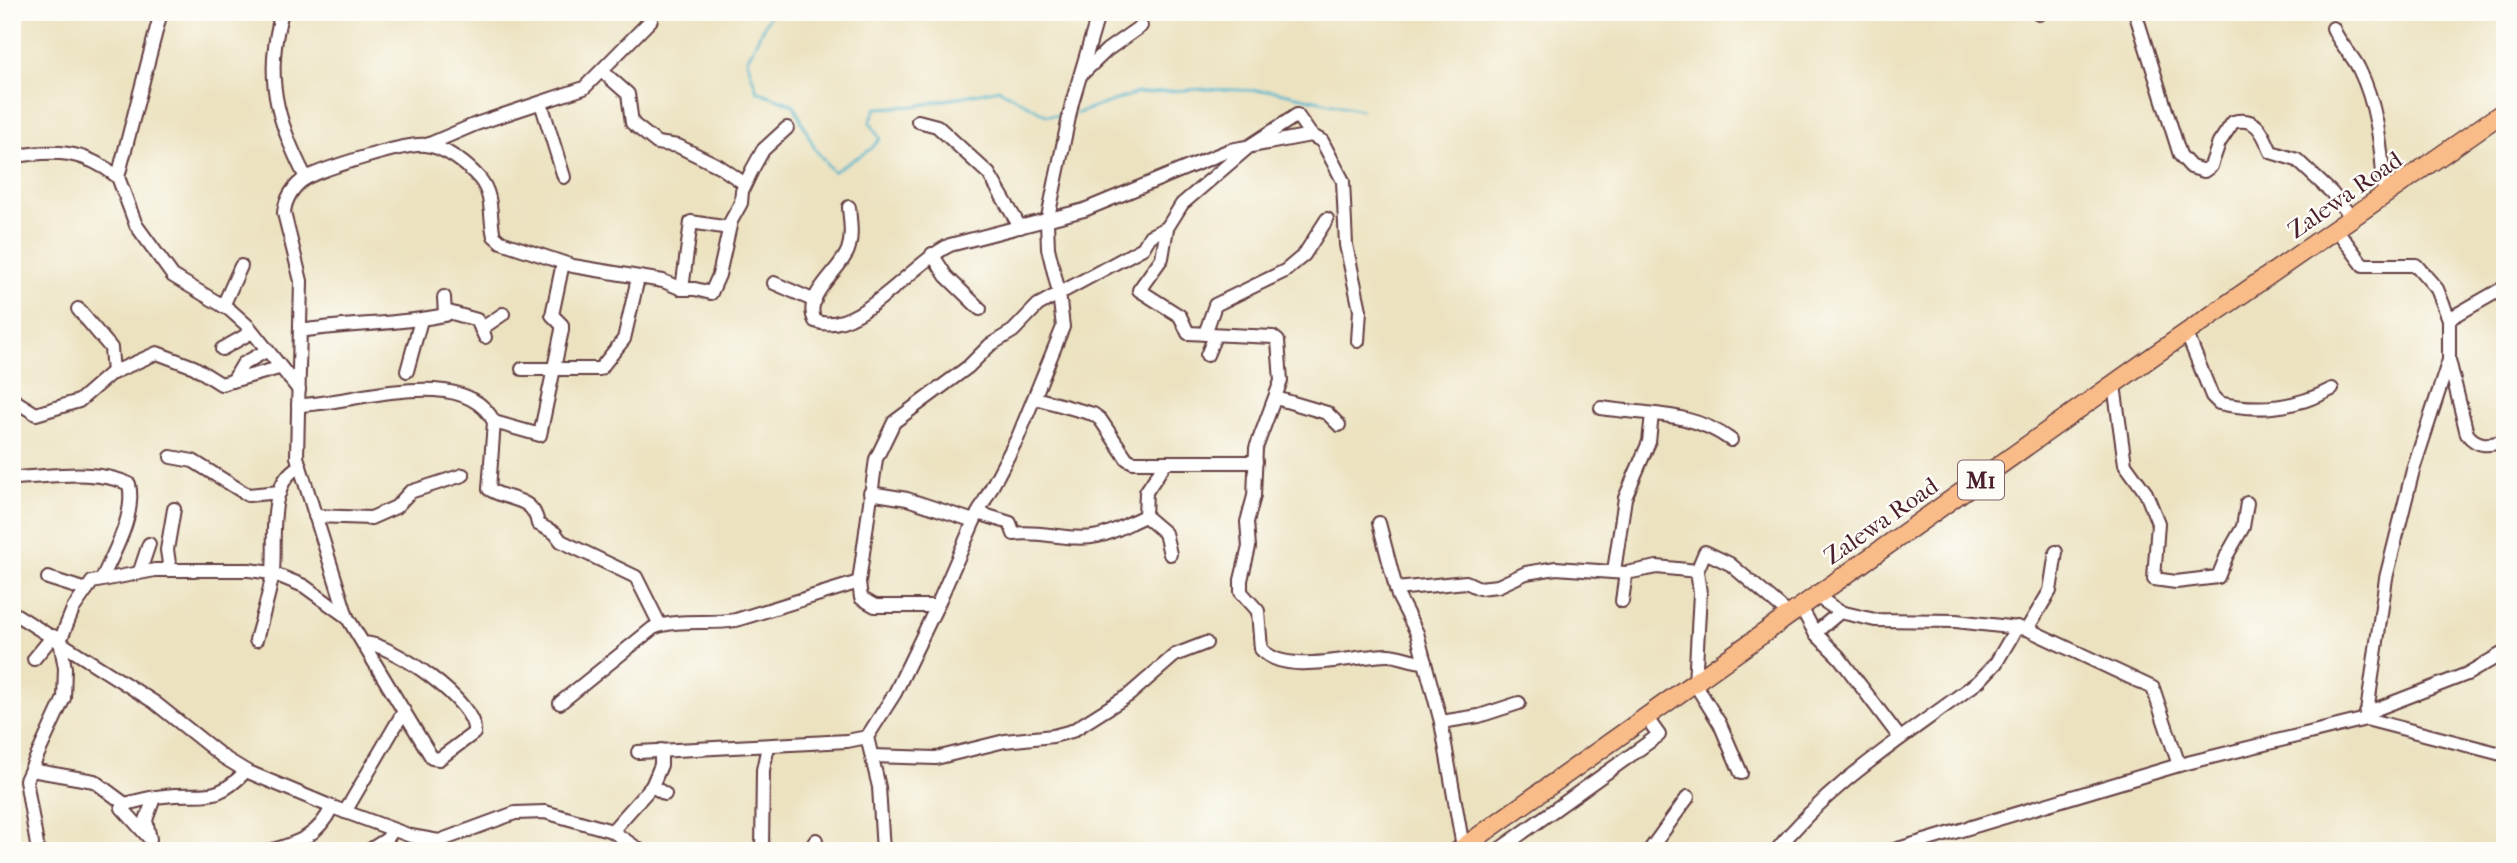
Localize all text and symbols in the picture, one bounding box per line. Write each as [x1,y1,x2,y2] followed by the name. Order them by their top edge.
[2283,145,2408,245] street label: Zalewa Road
[1958,460,2004,500] road number: M1
[1819,471,1944,571] street label: Zalewa Road

